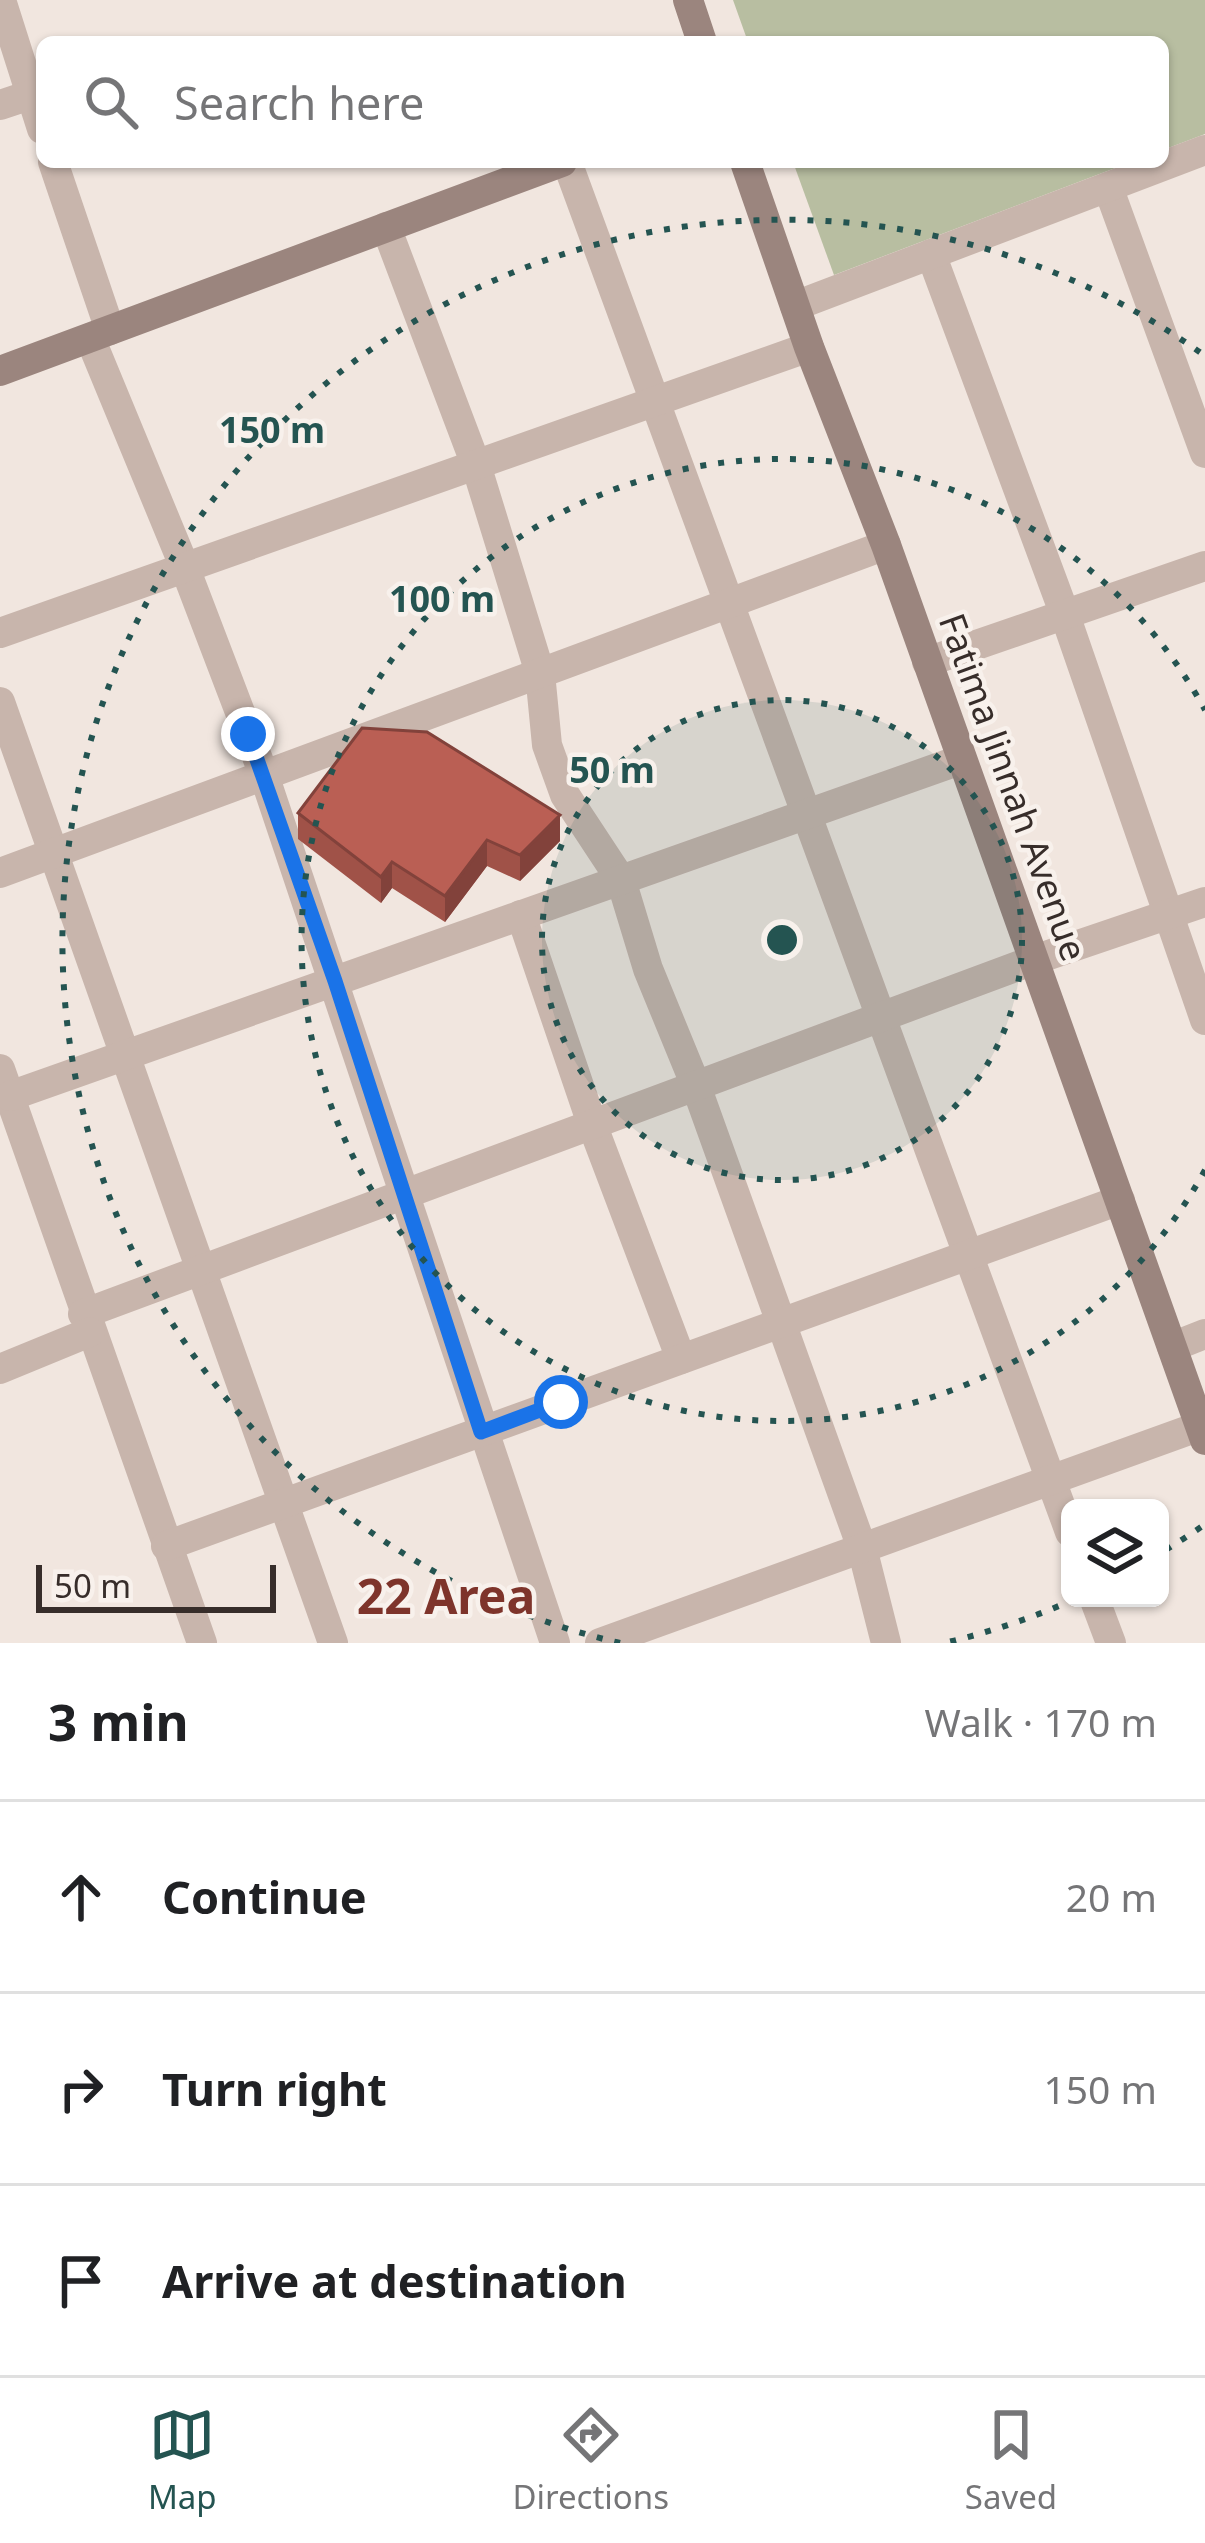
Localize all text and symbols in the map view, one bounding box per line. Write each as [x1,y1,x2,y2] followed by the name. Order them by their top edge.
[36,36,1169,168] search box
[78,69,144,135] icon: search
[174,72,424,133] text: Search here
[219,405,325,454] text: 150 m
[389,574,495,623] text: 100 m
[928,606,1099,967] street label: Fatima Jinnah Avenue
[221,707,275,761] route end
[569,745,655,794] text: 50 m
[761,919,803,961] centre of rings
[534,1375,588,1429] route start
[1061,1499,1169,1607] map controls
[1061,1499,1169,1607] button: layers
[36,1559,276,1612] scale bar
[54,1563,131,1608] text: 50 m
[357,1563,535,1628] district label: 22 Area
[48,1686,189,1756] text: 3 min
[924,1695,1157,1748] text: Walk · 170 m
[48,1864,114,1930] icon: ahead
[162,1866,367,1927] text: Continue
[1066,1870,1157,1923] text: 20 m
[48,2056,114,2122] icon: right
[162,2058,387,2119] text: Turn right
[1043,2062,1157,2115] text: 150 m
[48,2248,114,2314] icon: arrive
[162,2250,627,2311] text: Arrive at destination
[148,2402,217,2519] tab: Map
[512,2402,669,2519] tab: Directions
[965,2402,1057,2519] tab: Saved

